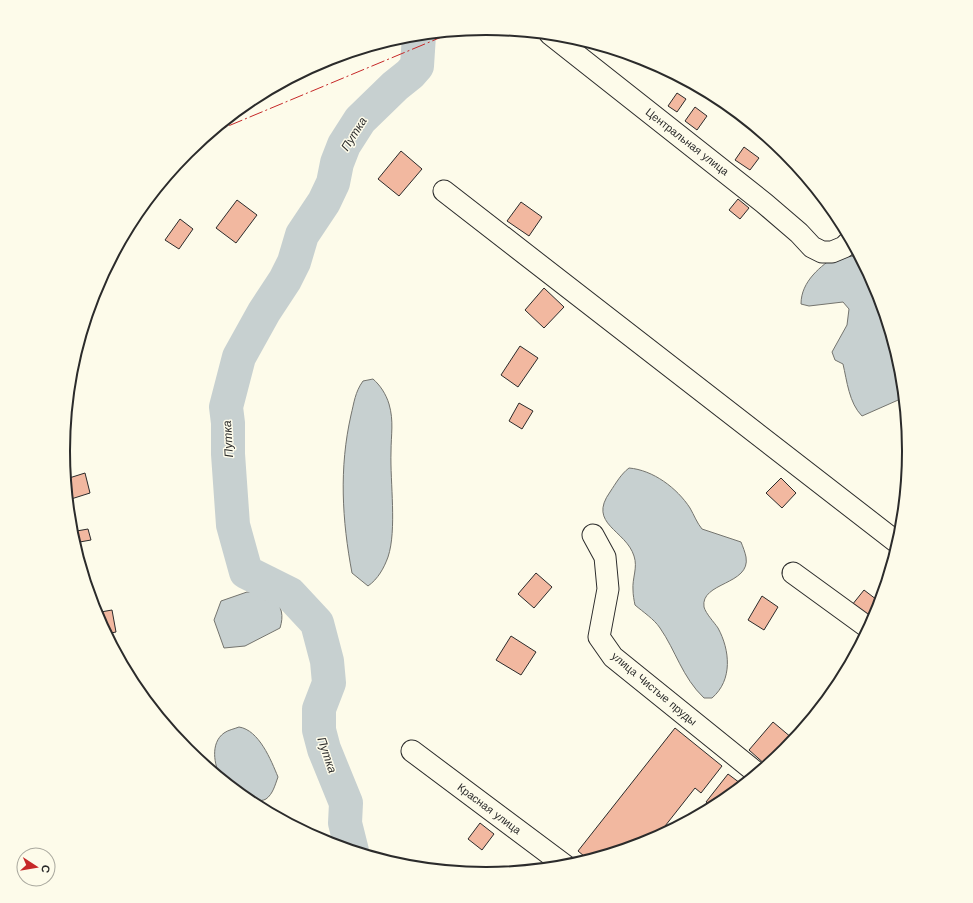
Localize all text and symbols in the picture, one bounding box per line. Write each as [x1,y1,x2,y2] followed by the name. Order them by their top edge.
[643,106,732,179] street label: Центральная улица
[338,114,370,153] water label: Путка
[220,420,236,458] water label: Путка
[609,650,699,728] street label: улица Чистые пруды
[314,735,340,775] water label: Путка
[455,781,524,838] street label: Красная улица
[16,847,56,887] north arrow
[38,864,52,874] text: С

